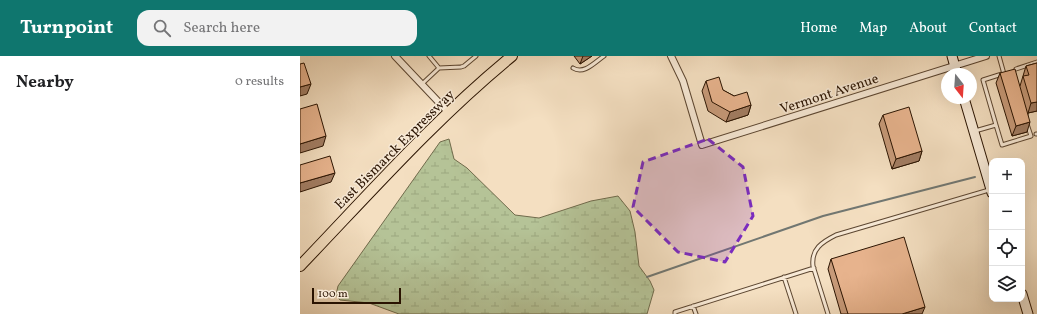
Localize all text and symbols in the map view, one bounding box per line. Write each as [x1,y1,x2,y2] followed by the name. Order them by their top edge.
[137,10,417,46] search box
[20,15,113,41] text: Turnpoint
[151,17,173,39] icon: search
[183,18,260,39] text: Search here
[800,19,837,38] text: Home
[859,19,887,38] text: Map
[909,19,947,38] text: About
[969,19,1017,38] text: Contact
[941,68,977,104] north arrow
[778,69,881,119] street label: Vermont Avenue
[16,71,74,94] text: Nearby
[235,73,284,91] text: 0 results
[331,86,460,214] street label: East Bismarck Expressway
[989,158,1025,302] map controls
[989,158,1025,194] button: +
[989,194,1025,230] button: −
[989,230,1025,266] button: locate
[989,266,1025,302] button: layers
[312,286,401,305] scale bar
[318,287,348,302] text: 100 m

